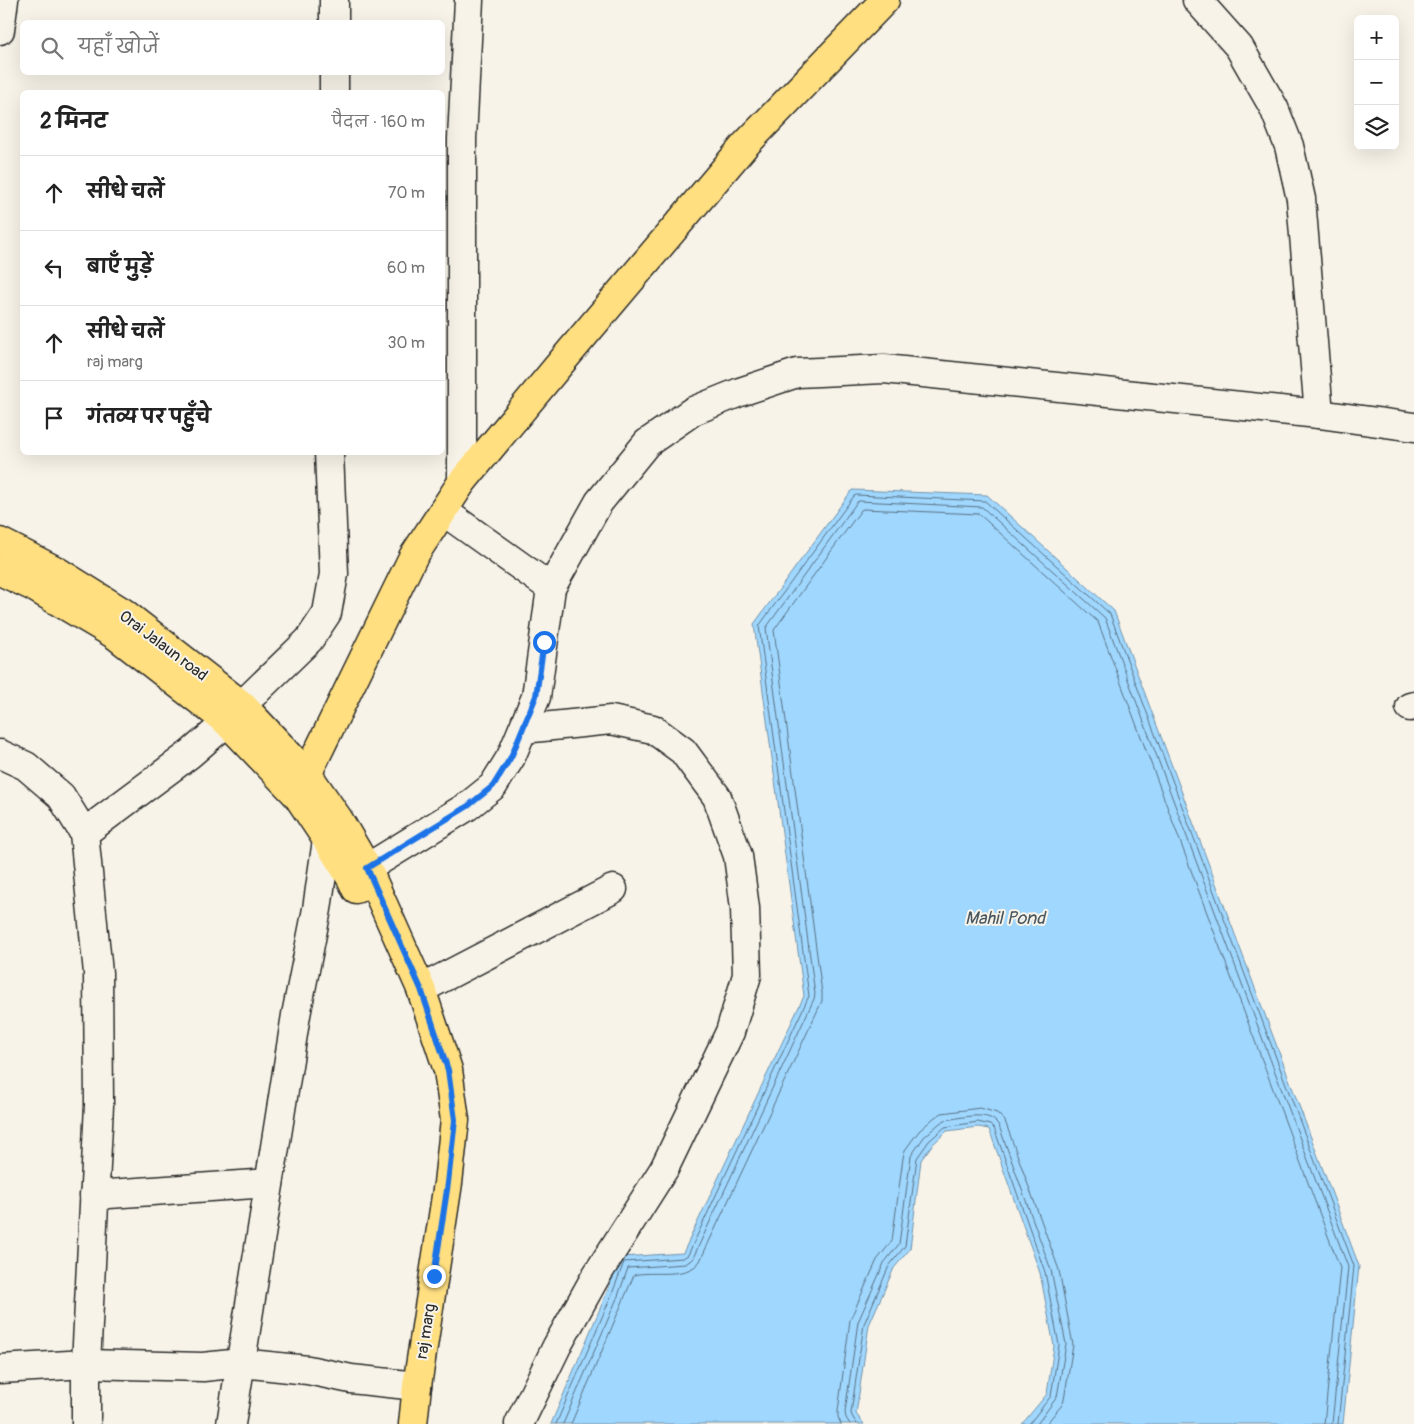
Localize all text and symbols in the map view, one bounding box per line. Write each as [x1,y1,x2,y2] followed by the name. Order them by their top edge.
[1354,15,1399,150] map controls
[1354,15,1399,60] button: +
[20,20,445,75] search box
[38,34,66,62] icon: search
[78,35,159,59] text: यहाँ खोजें
[1354,60,1399,105] button: −
[1354,105,1399,150] button: layers
[40,108,107,135] text: 2 मिनट
[332,112,425,132] text: पैदल · 160 m
[40,179,68,207] icon: ahead
[87,180,164,204] text: सीधे चलें
[388,183,425,203] text: 70 m
[40,254,68,282] icon: left
[87,255,153,279] text: बाएँ मुड़ें
[387,258,425,278] text: 60 m
[87,320,164,344] text: सीधे चलें
[40,329,68,357] icon: ahead
[387,333,425,353] text: 30 m
[87,352,143,372] text: raj marg
[40,404,68,432] icon: arrive
[87,405,211,429] text: गंतव्य पर पहुँचे
[115,606,212,686] street label: Orai Jalaun road
[533,631,556,654] route start
[965,907,1047,930] water label: Mahil Pond
[423,1265,446,1288] route end
[412,1302,440,1360] street label: raj marg

